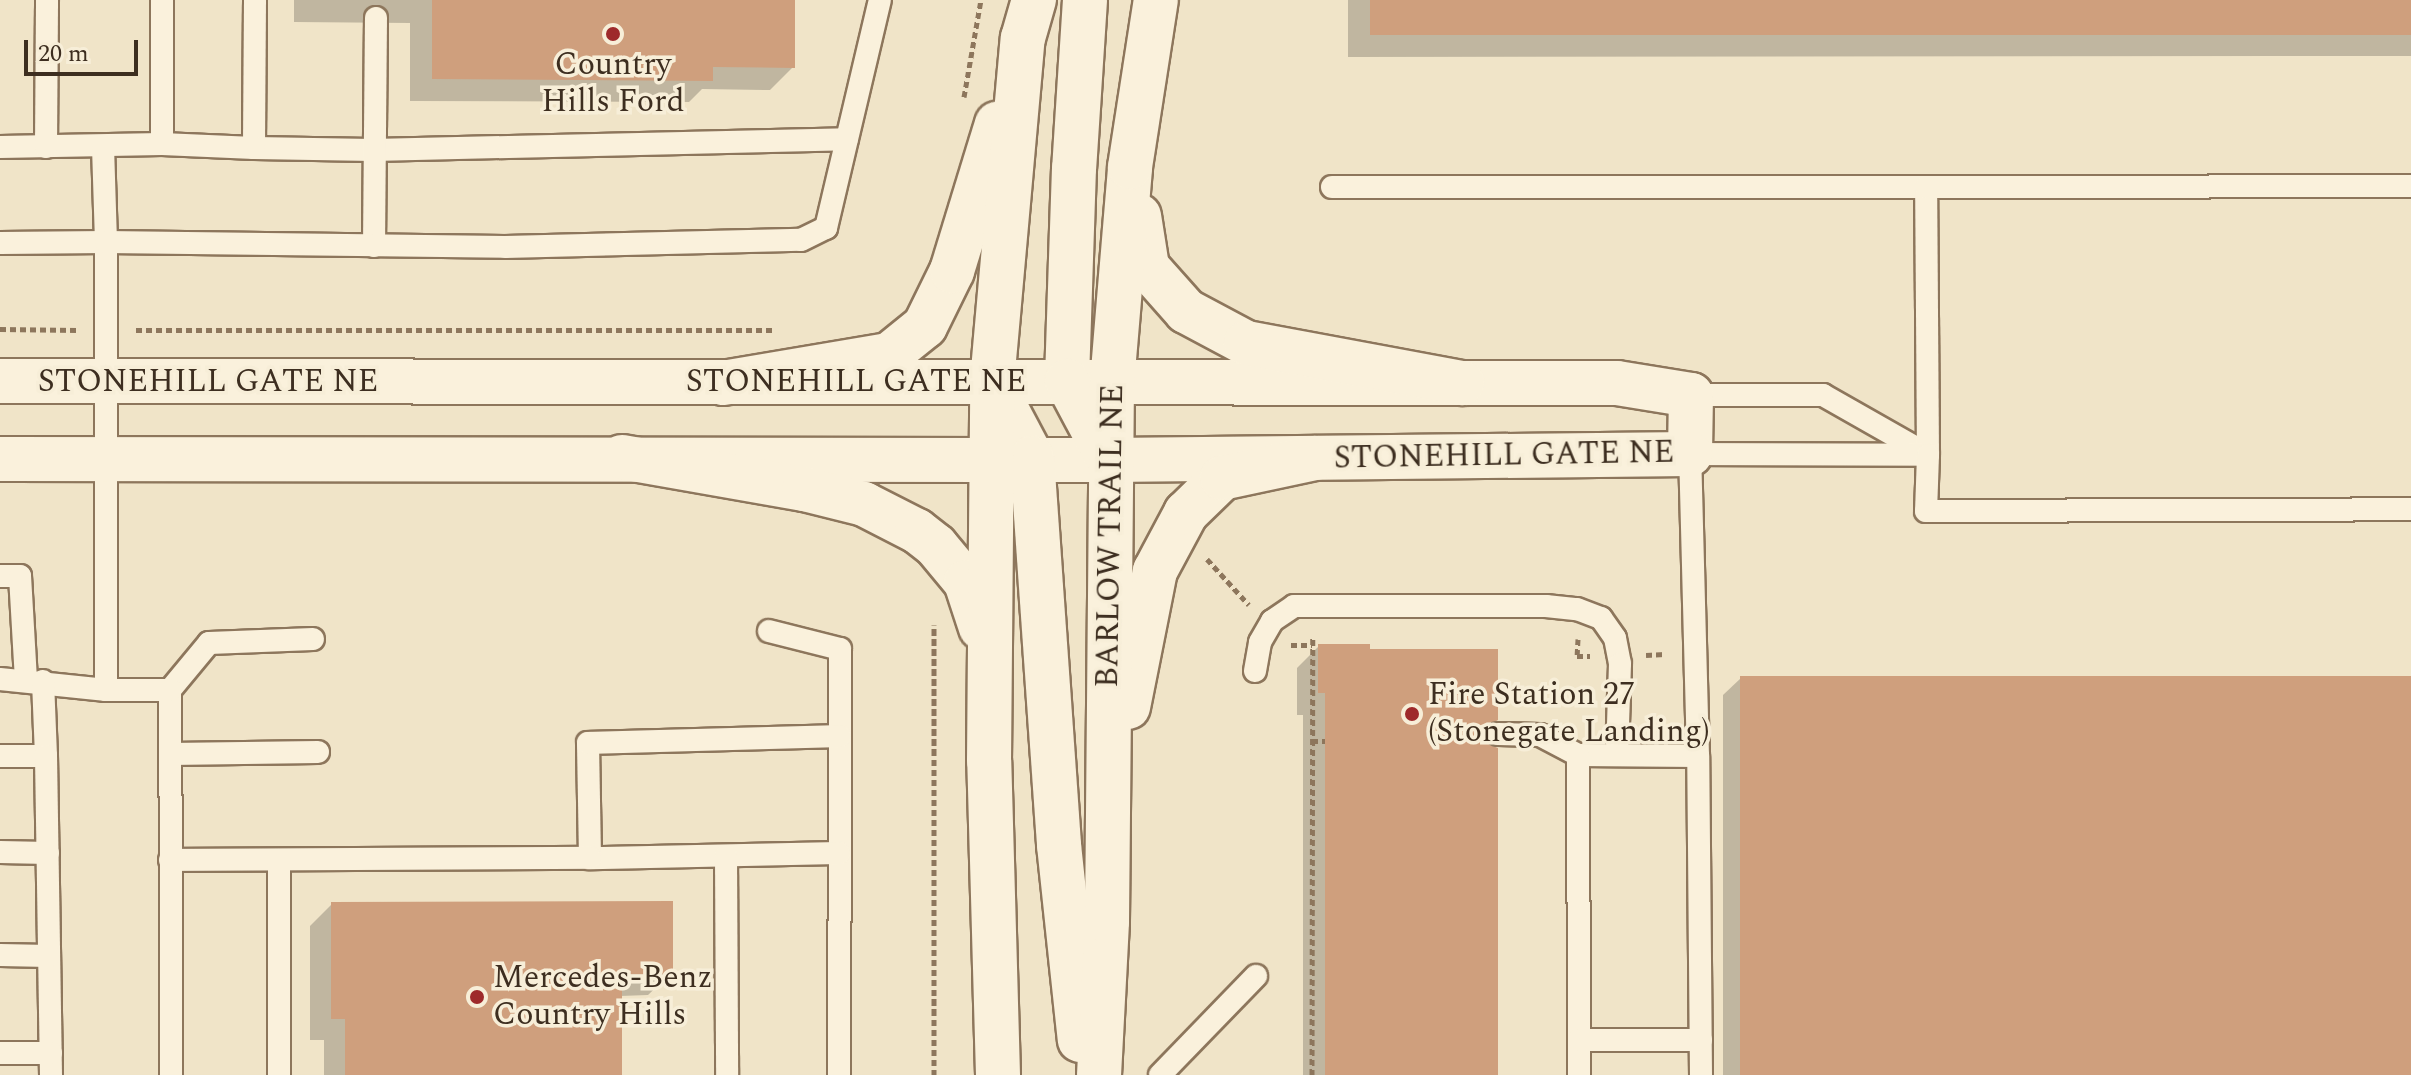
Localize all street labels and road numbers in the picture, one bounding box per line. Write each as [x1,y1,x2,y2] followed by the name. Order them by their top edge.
[38,363,378,401] street label: STONEHILL GATE NE
[686,363,1026,401] street label: STONEHILL GATE NE
[1089,384,1133,688] street label: BARLOW TRAIL NE
[1333,434,1675,478] street label: STONEHILL GATE NE

